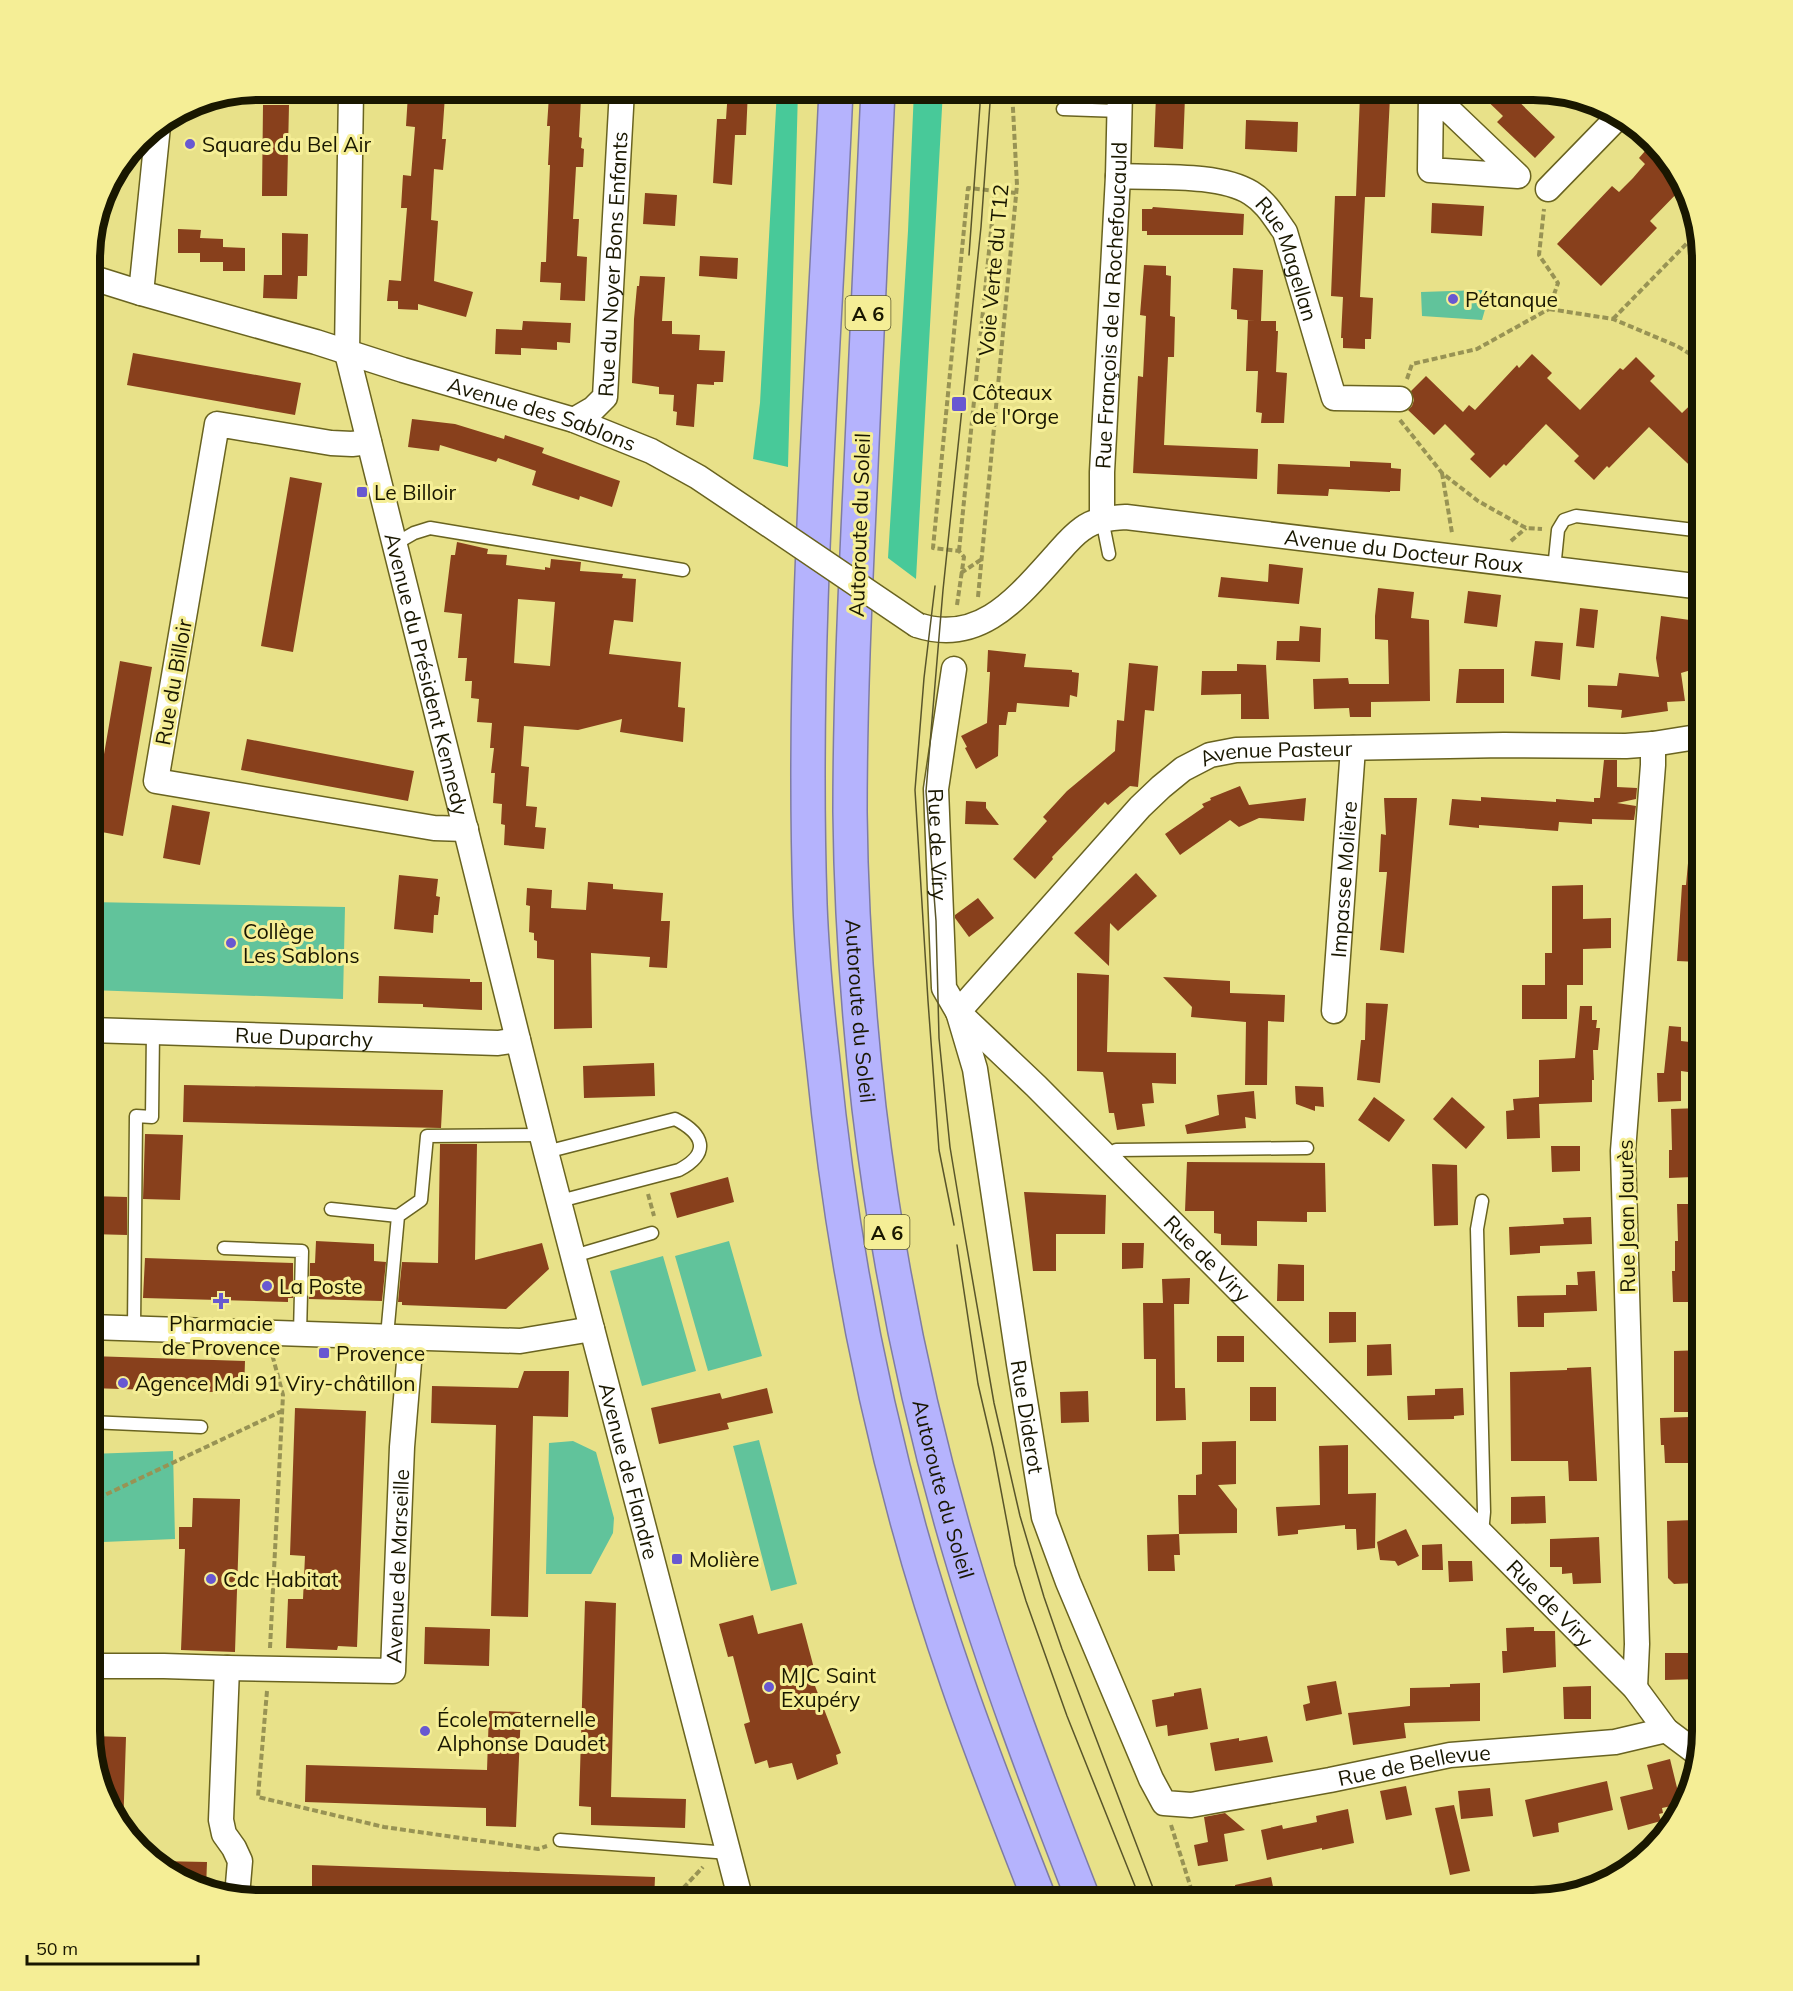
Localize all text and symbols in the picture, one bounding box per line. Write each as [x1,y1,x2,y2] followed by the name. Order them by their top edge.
[202,131,372,157] place label: Square du Bel Air
[592,131,633,398] street label: Rue du Noyer Bons Enfants
[183,137,197,151] marker: Square du Bel Air
[1089,141,1132,469] street label: Rue François de la Rochefoucauld
[973,183,1013,357] street label: Voie Verte du T12
[1250,191,1324,324] street label: Rue Magellan
[1465,286,1558,312] place label: Pétanque
[1446,292,1460,306] marker: Pétanque
[846,296,890,330] road number: A 6
[445,371,640,457] street label: Avenue des Sablons
[972,379,1059,429] place label: Côteaux de l'Orge
[950,395,968,413] marker: Côteaux de l'Orge
[843,432,875,618] street label: Autoroute du Soleil
[374,479,457,505] place label: Le Billoir
[355,485,369,499] marker: Le Billoir
[1283,523,1525,578] street label: Avenue du Docteur Roux
[379,530,475,818] street label: Avenue du Président Kennedy
[149,617,197,747] street label: Rue du Billoir
[1195,735,1353,771] street label: Avenue Pasteur
[923,788,953,901] street label: Rue de Viry
[1325,800,1362,959] street label: Impasse Molière
[243,918,360,968] place label: Collège Les Sablons
[840,918,881,1104] street label: Autoroute du Soleil
[224,936,238,950] marker: Collège Les Sablons
[235,1022,373,1052] street label: Rue Duparchy
[1612,1139,1640,1293] street label: Rue Jean Jaurès
[1159,1209,1256,1307] street label: Rue de Viry
[864,1215,910,1249] road number: A 6
[279,1273,363,1299] place label: La Poste
[260,1279,274,1293] marker: La Poste
[214,1294,228,1308] marker: Pharmacie de Provence
[162,1310,280,1360] place label: Pharmacie de Provence
[336,1340,425,1366] place label: Provence
[317,1346,331,1360] marker: Provence
[1006,1358,1050,1476] street label: Rue Diderot
[135,1370,416,1396] place label: Agence Mdi 91 Viry-châtillon
[116,1376,130,1390] marker: Agence Mdi 91 Viry-châtillon
[594,1380,664,1562] street label: Avenue de Flandre
[907,1397,980,1582] street label: Autoroute du Soleil
[380,1468,414,1664] street label: Avenue de Marseille
[689,1546,759,1572] place label: Molière
[670,1552,684,1566] marker: Molière
[1501,1554,1599,1652] street label: Rue de Viry
[223,1566,339,1592] place label: Cdc Habitat
[204,1572,218,1586] marker: Cdc Habitat
[781,1662,876,1712] place label: MJC Saint Exupéry
[762,1680,776,1694] marker: MJC Saint Exupéry
[437,1706,606,1756] place label: École maternelle Alphonse Daudet
[418,1724,432,1738] marker: École maternelle Alphonse Daudet
[1335,1739,1491,1791] street label: Rue de Bellevue
[27,1928,198,1966] scale bar
[36,1937,78,1960] text: 50 m

